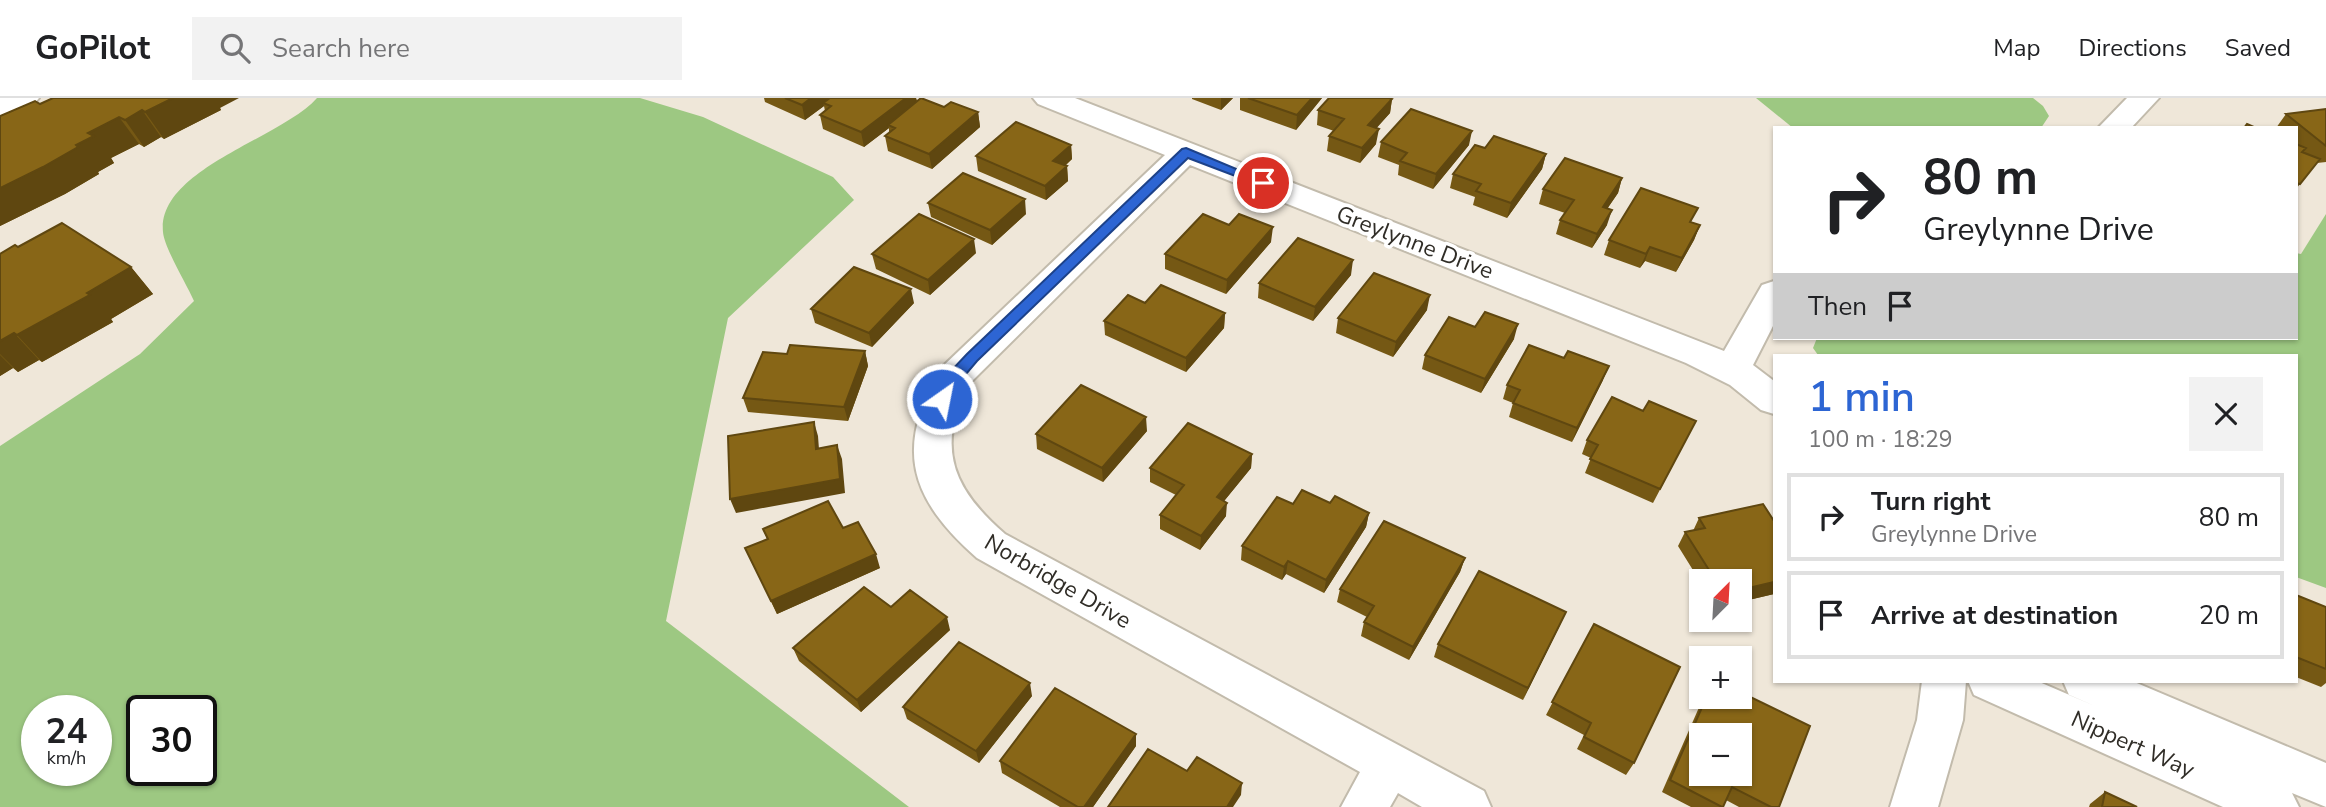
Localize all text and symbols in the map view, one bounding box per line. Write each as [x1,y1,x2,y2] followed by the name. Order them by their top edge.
[192,17,682,80] search box
[35,26,150,71] text: GoPilot
[216,29,254,67] icon: search
[272,31,410,66] text: Search here
[1993,32,2040,64] text: Map
[2078,32,2187,64] text: Directions
[2225,32,2291,64] text: Saved
[1923,144,2038,211] text: 80 m
[1233,153,1293,213] pin
[1808,154,1899,245] icon: right
[1244,164,1282,202] icon: arrive
[1332,198,1498,287] street label: Greylynne Drive
[1923,208,2154,251] text: Greylynne Drive
[1881,287,1919,325] icon: arrive
[1808,289,1867,324] text: Then
[905,362,979,436] position arrow
[1808,369,1915,426] text: 1 min
[2189,377,2263,451] button: close
[1808,424,1953,455] text: 100 m · 18:29
[1871,484,1990,519] text: Turn right
[1812,498,1850,536] icon: right
[2199,500,2259,535] text: 80 m
[1871,519,2037,550] text: Greylynne Drive
[979,527,1137,636] street label: Norbridge Drive
[1689,569,1752,632] north arrow
[1689,569,1752,786] map controls
[1812,596,1850,634] icon: arrive
[1871,598,2118,633] text: Arrive at destination
[2199,598,2259,633] text: 20 m
[1689,646,1752,709] button: +
[126,695,217,786] speed limit sign: 30
[2066,703,2200,786] street label: Nippert Way
[45,708,88,755] text: 24
[1689,723,1752,786] button: −
[47,746,86,770] text: km/h

